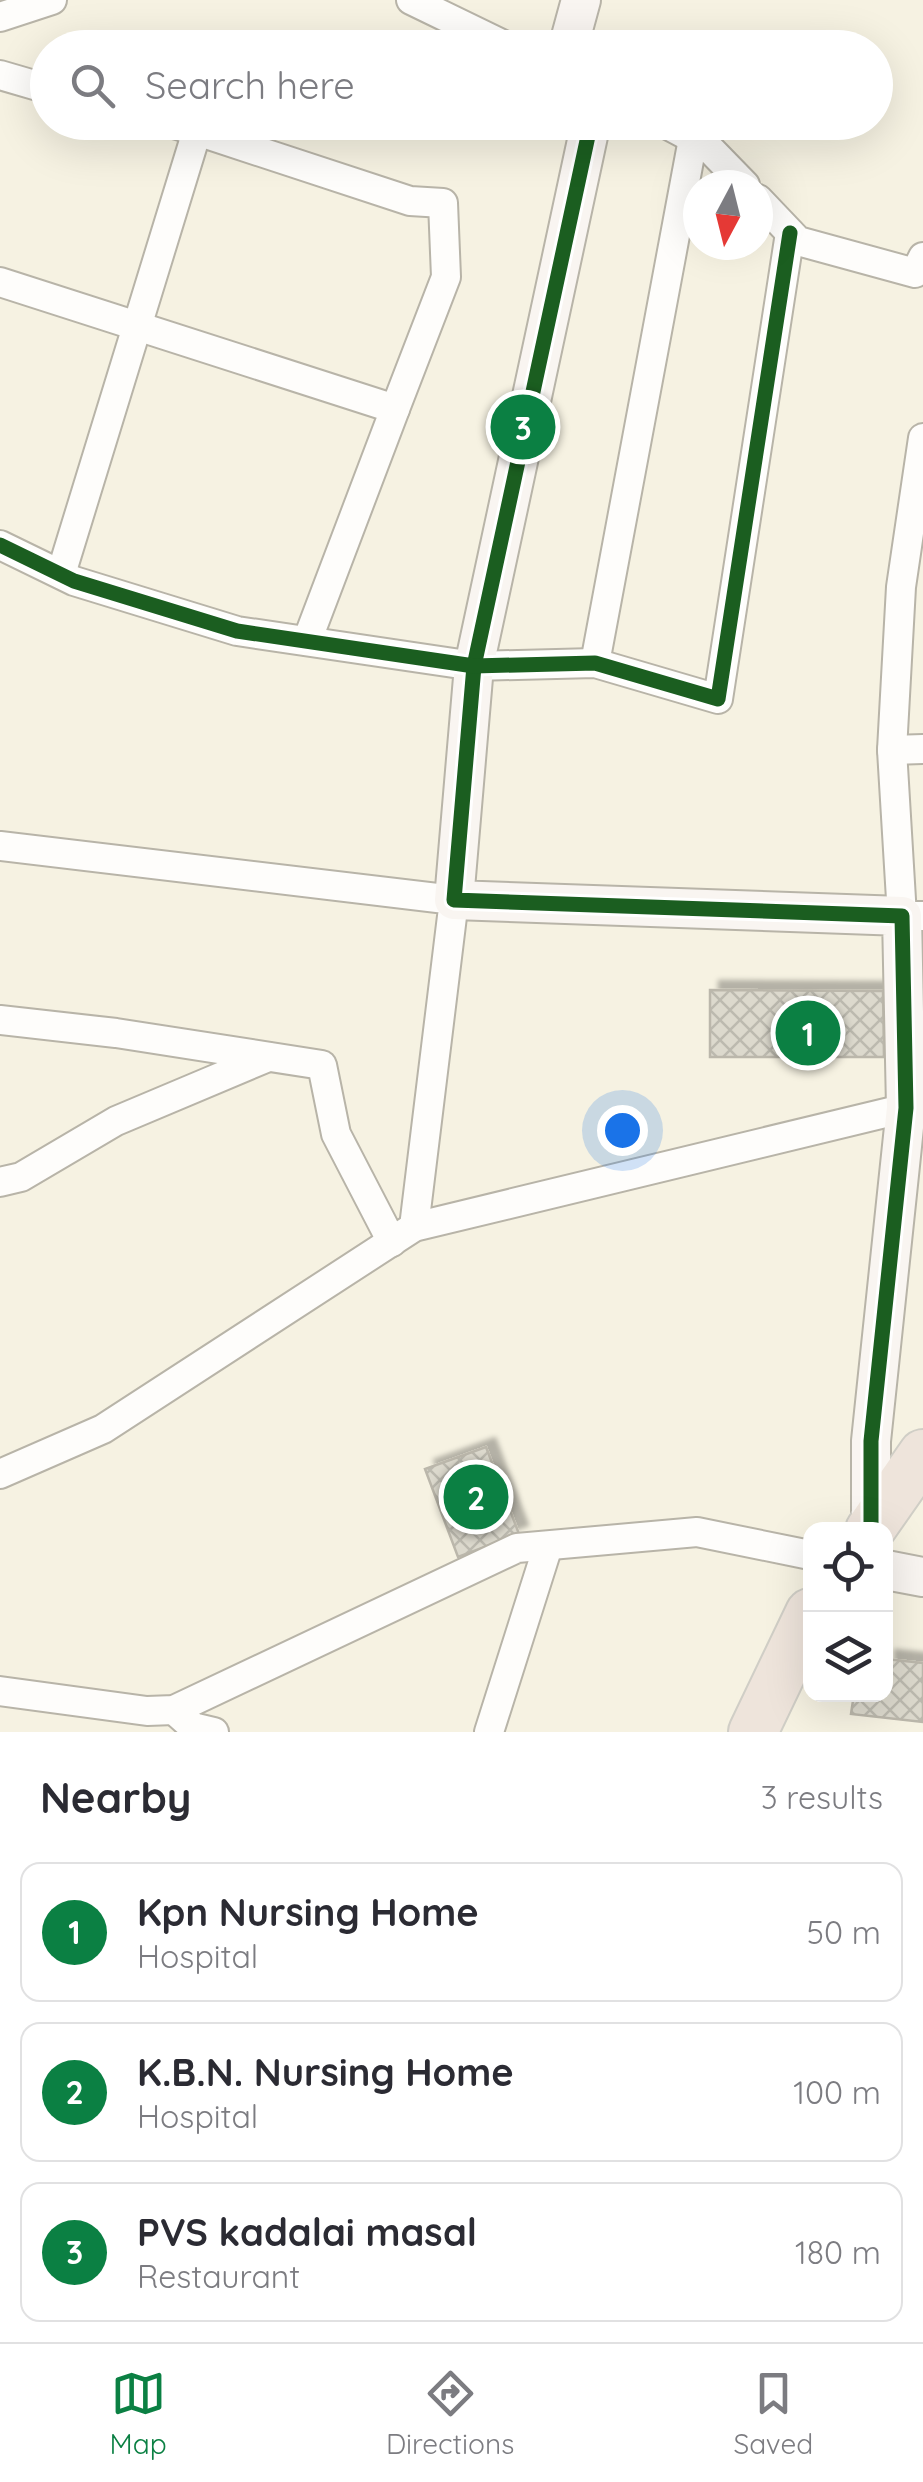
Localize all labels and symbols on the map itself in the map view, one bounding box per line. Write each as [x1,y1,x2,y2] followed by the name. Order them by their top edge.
[683,170,773,260] north arrow
[490,390,556,464] pin: 3
[776,996,840,1070] pin: 1
[597,1105,648,1156] your location
[444,1460,508,1534] pin: 2

